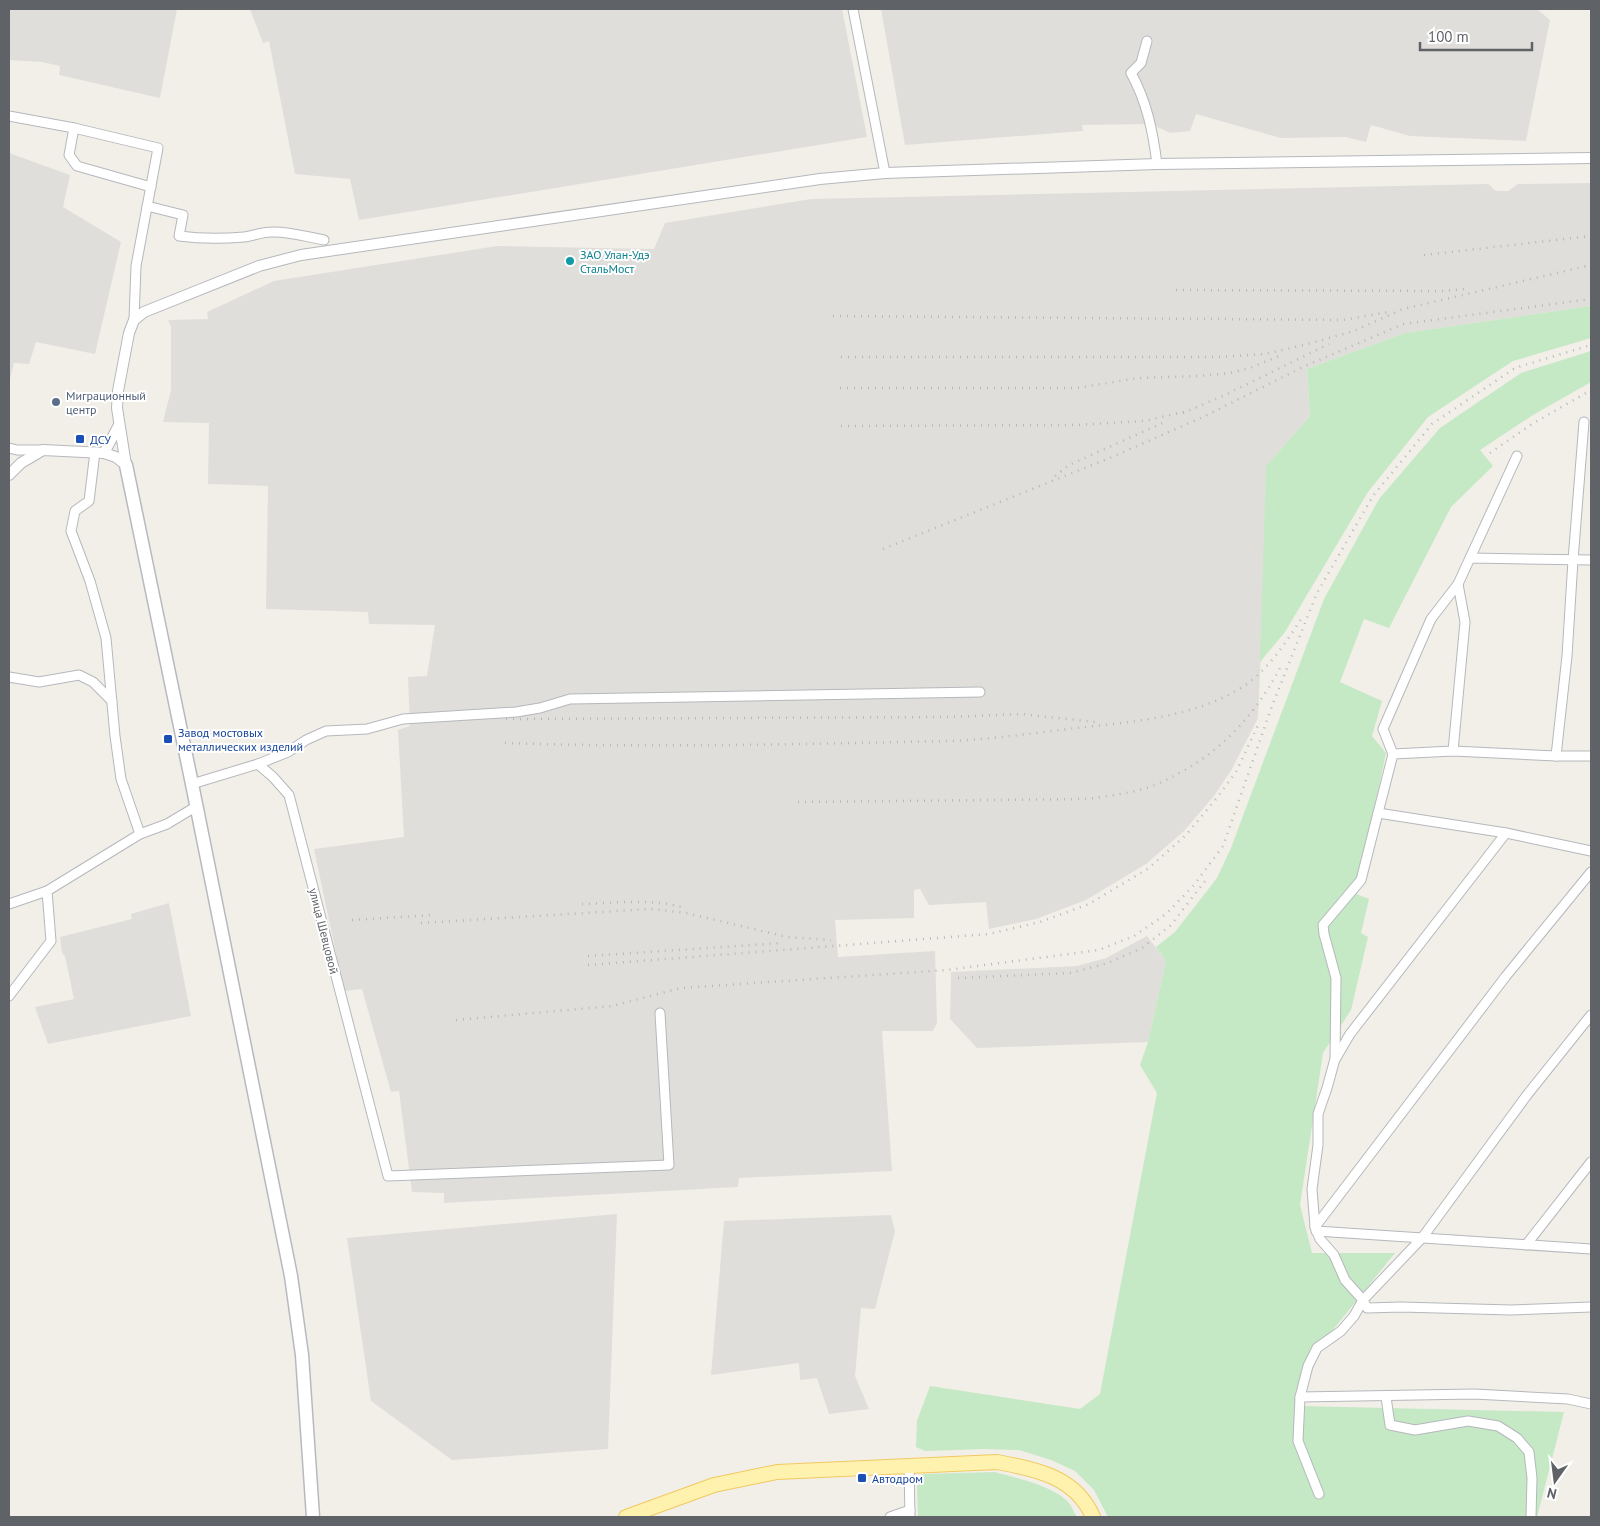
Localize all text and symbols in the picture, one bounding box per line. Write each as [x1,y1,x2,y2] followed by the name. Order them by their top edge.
[1420,20,1532,52] scale bar
[1428,27,1469,46] text: 100 m
[580,247,650,276] place label: ЗАО Улан-Удэ СтальМост
[564,255,576,267] marker: ЗАО Улан-Удэ СтальМост
[66,388,146,417] place label: Миграционный центр
[50,396,62,408] marker: Миграционный центр
[90,432,111,447] place label: ДСУ
[74,433,86,445] marker: ДСУ
[178,725,303,754] place label: Завод мостовых металлических изделий
[162,733,174,745] marker: Завод мостовых металлических изделий
[306,886,342,976] street label: улица Шевцовой
[1530,1456,1580,1506] north arrow
[872,1471,923,1486] place label: Автодром
[856,1472,868,1484] marker: Автодром
[1545,1484,1558,1503] text: N

